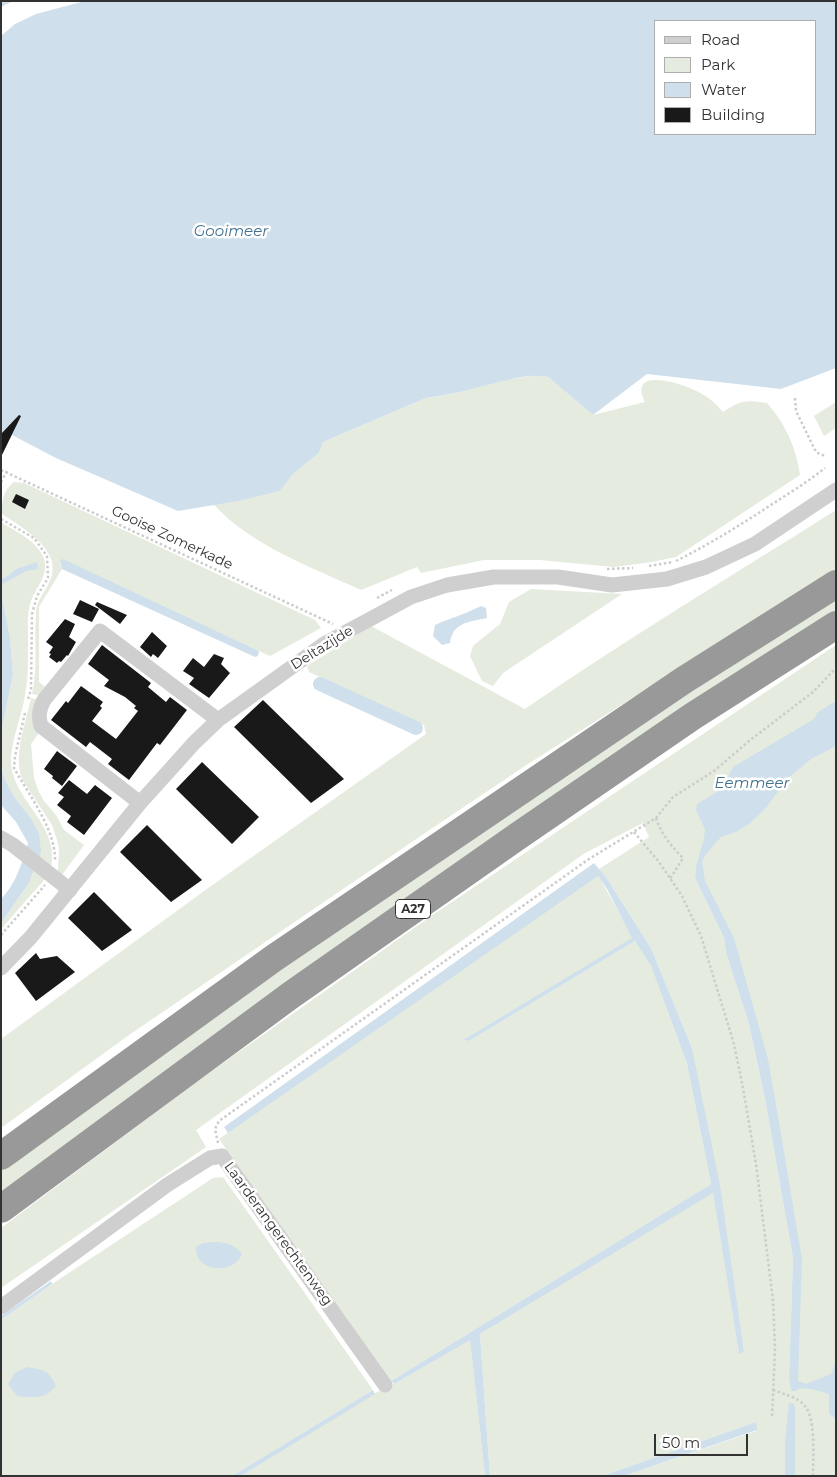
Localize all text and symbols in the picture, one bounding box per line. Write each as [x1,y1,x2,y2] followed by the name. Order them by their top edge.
[654,20,817,135] legend
[701,30,740,49] text: Road
[701,55,735,74] text: Park
[701,80,747,99] text: Water
[701,105,765,124] text: Building
[194,223,268,241] water label: Gooimeer
[109,502,235,574] street label: Gooise Zomerkade
[288,622,356,674] street label: Deltazijde
[715,775,789,793] water label: Eemmeer
[396,900,430,919] road number: A27
[220,1159,336,1309] street label: Laarderangerechtenweg
[657,1424,751,1456] scale bar
[662,1433,700,1452] text: 50 m

